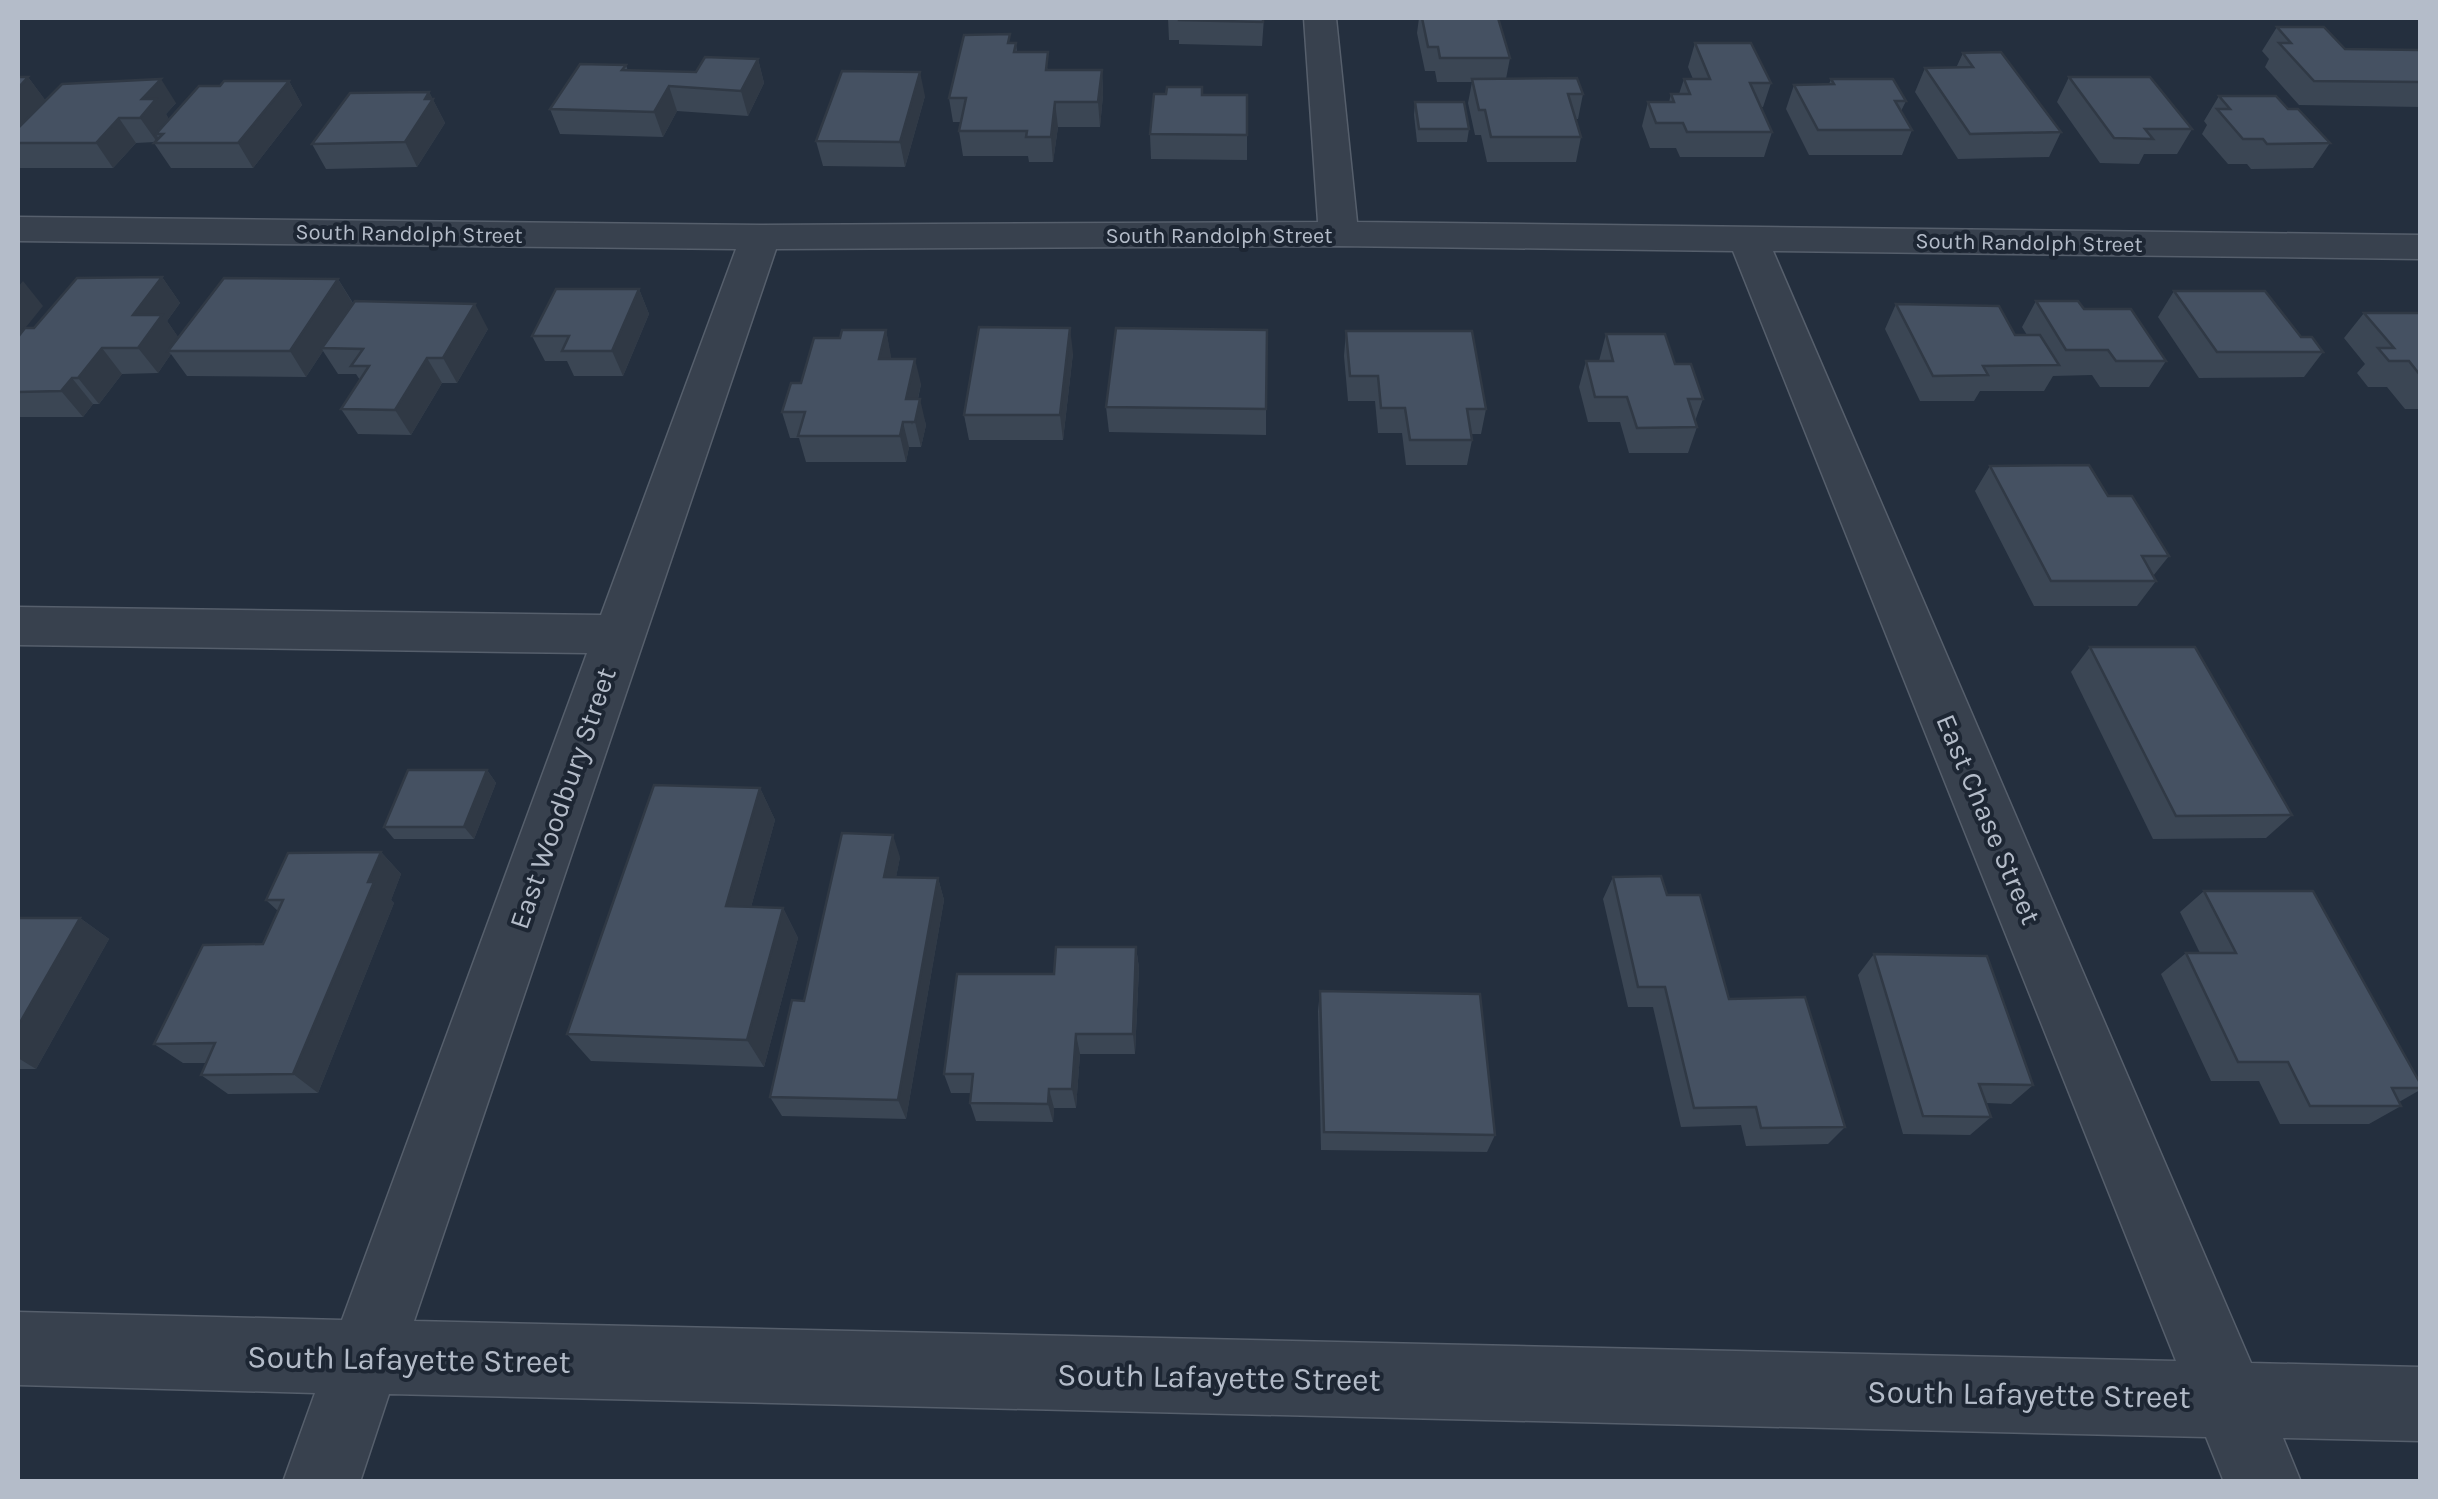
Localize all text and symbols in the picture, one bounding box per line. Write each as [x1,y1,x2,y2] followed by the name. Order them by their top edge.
[295,219,523,249] street label: South Randolph Street
[1105,223,1333,249] street label: South Randolph Street
[1915,228,2143,258] street label: South Randolph Street
[502,663,623,933] street label: East Woodbury Street
[1929,709,2048,929] street label: East Chase Street
[247,1338,571,1381] street label: South Lafayette Street
[1057,1356,1381,1399] street label: South Lafayette Street
[1867,1373,2191,1416] street label: South Lafayette Street

